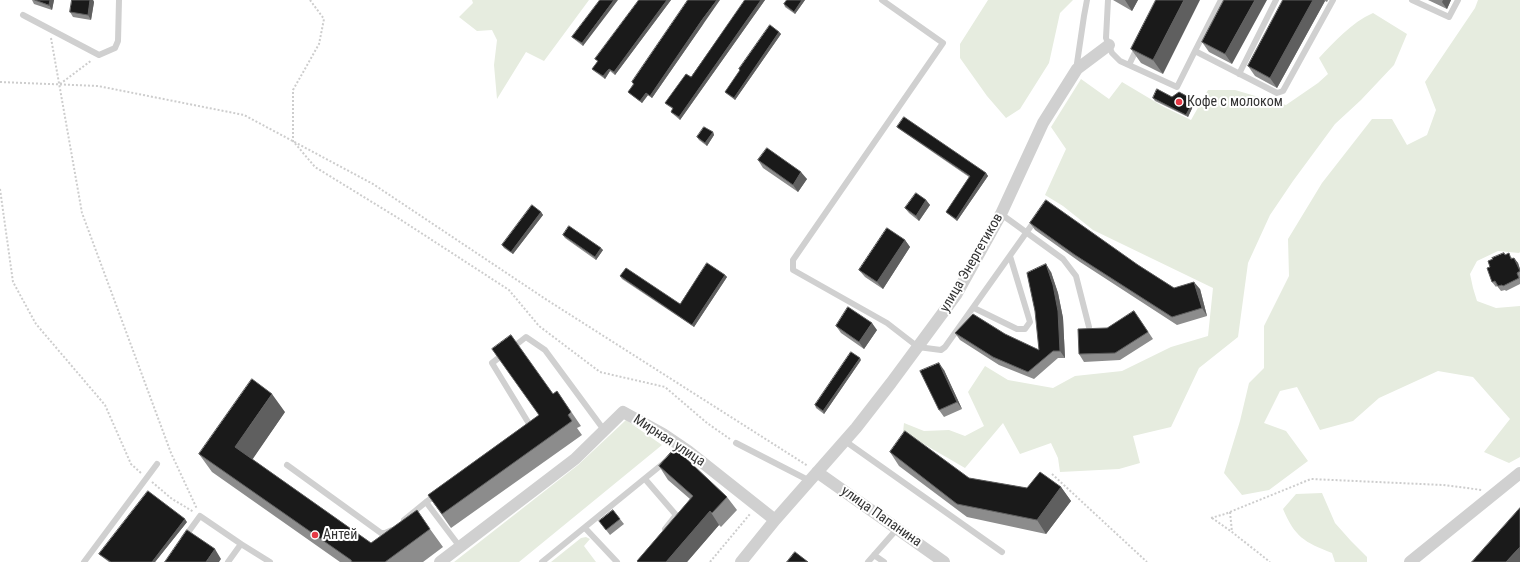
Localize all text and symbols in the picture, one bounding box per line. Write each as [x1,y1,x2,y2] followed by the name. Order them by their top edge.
[1187,94,1283,110] place label: Кофе с молоком
[1174,97,1184,107] marker: Кофе с молоком
[937,211,1007,315] street label: улица Энергетиков
[630,412,708,470] street label: Мирная улица
[838,483,924,551] street label: улица Папанина
[323,527,357,543] place label: Антей
[310,530,320,540] marker: Антей

